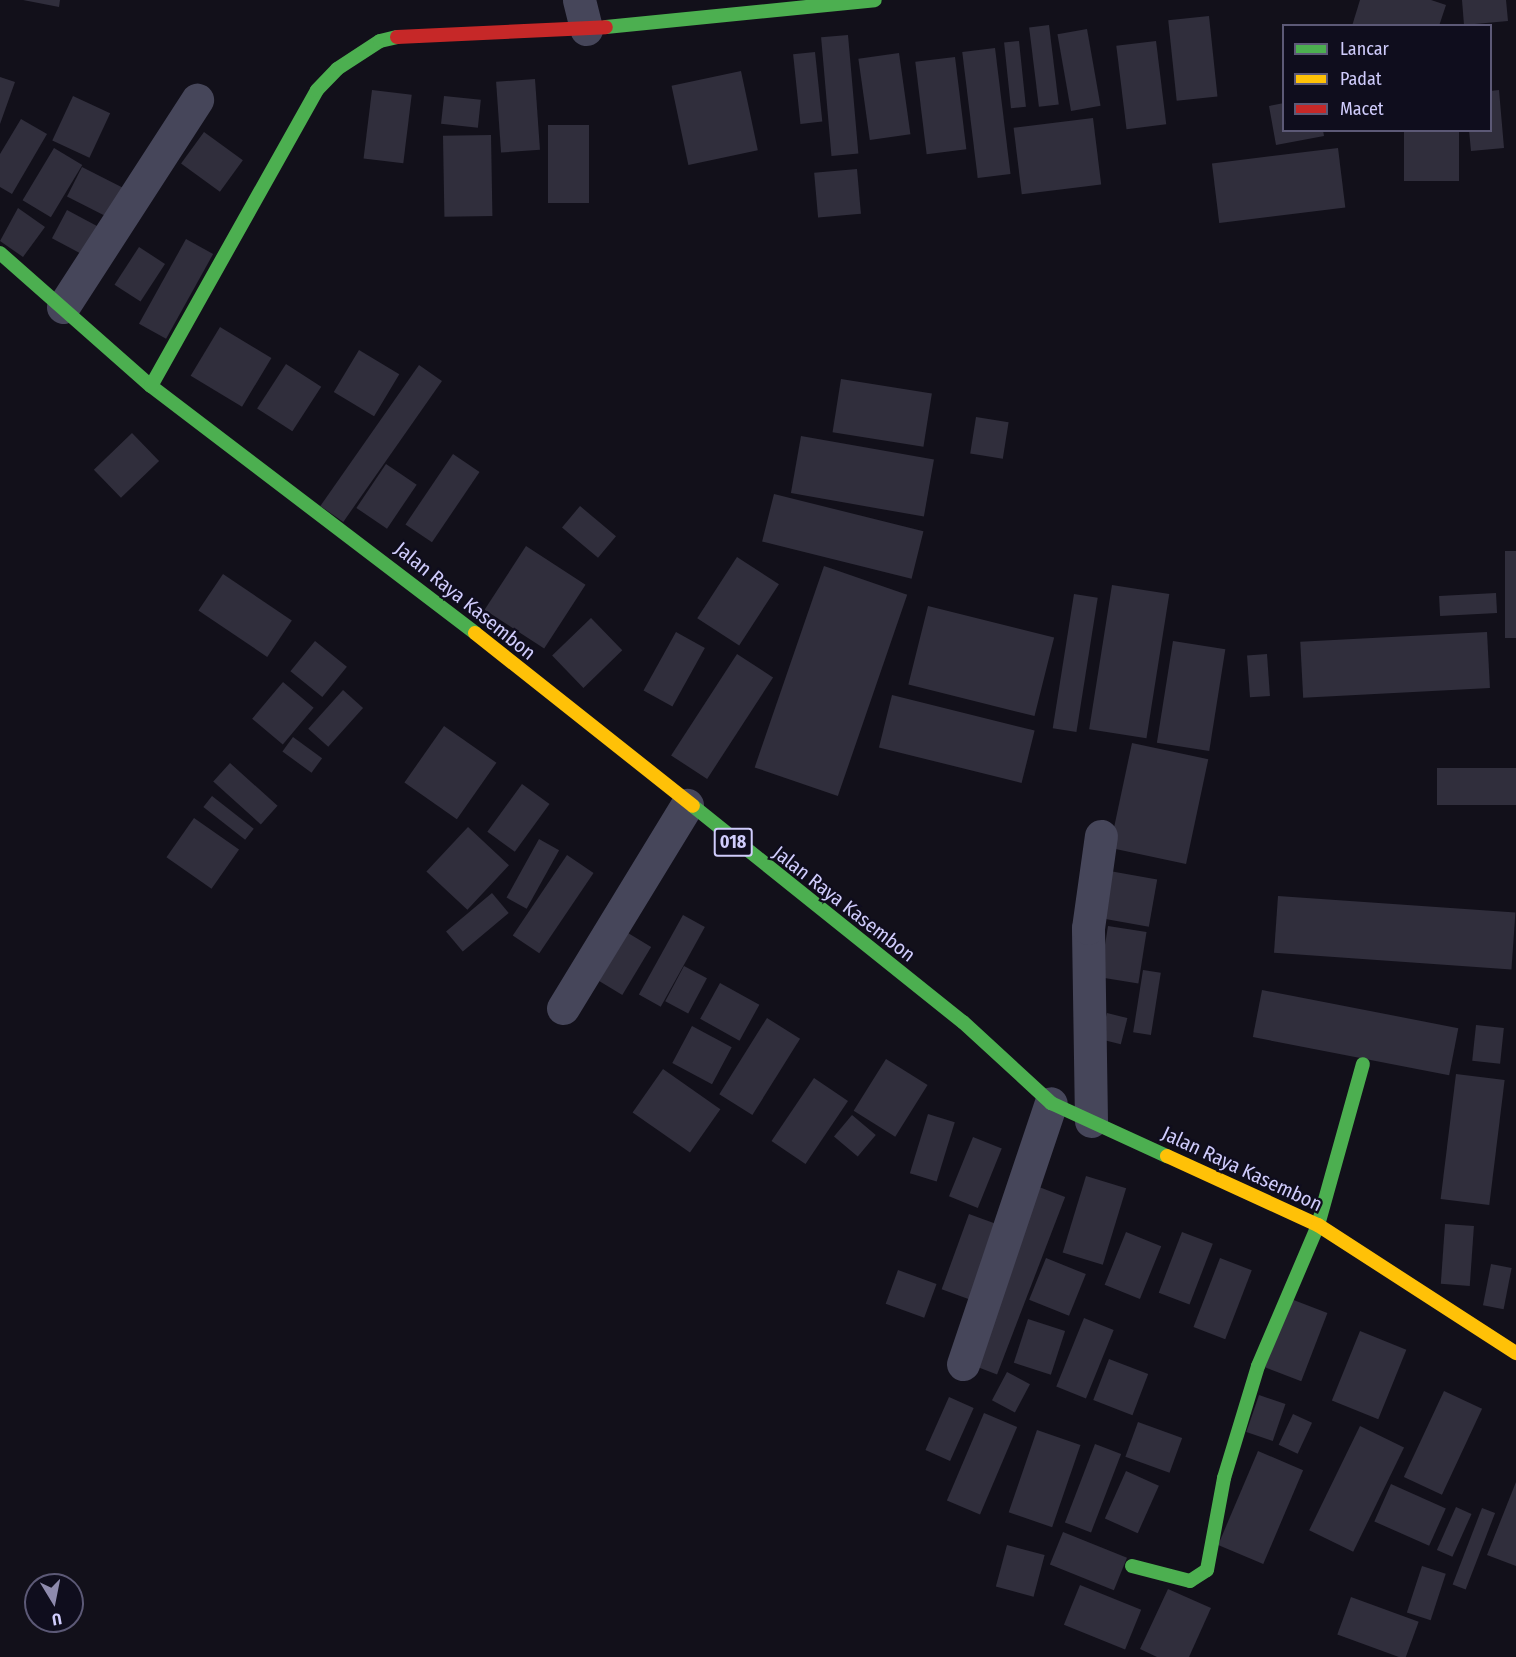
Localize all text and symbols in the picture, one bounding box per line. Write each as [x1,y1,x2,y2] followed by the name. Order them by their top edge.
[1282,24,1492,132] legend
[1340,38,1389,60] text: Lancar
[1340,68,1382,90] text: Padat
[1340,98,1384,120] text: Macet
[390,537,540,665] street label: Jalan Raya Kasembon
[714,827,752,857] road number: 018
[768,841,920,967] street label: Jalan Raya Kasembon
[1158,1121,1326,1217] street label: Jalan Raya Kasembon
[24,1573,84,1633] north arrow
[51,1609,63,1629] text: U

